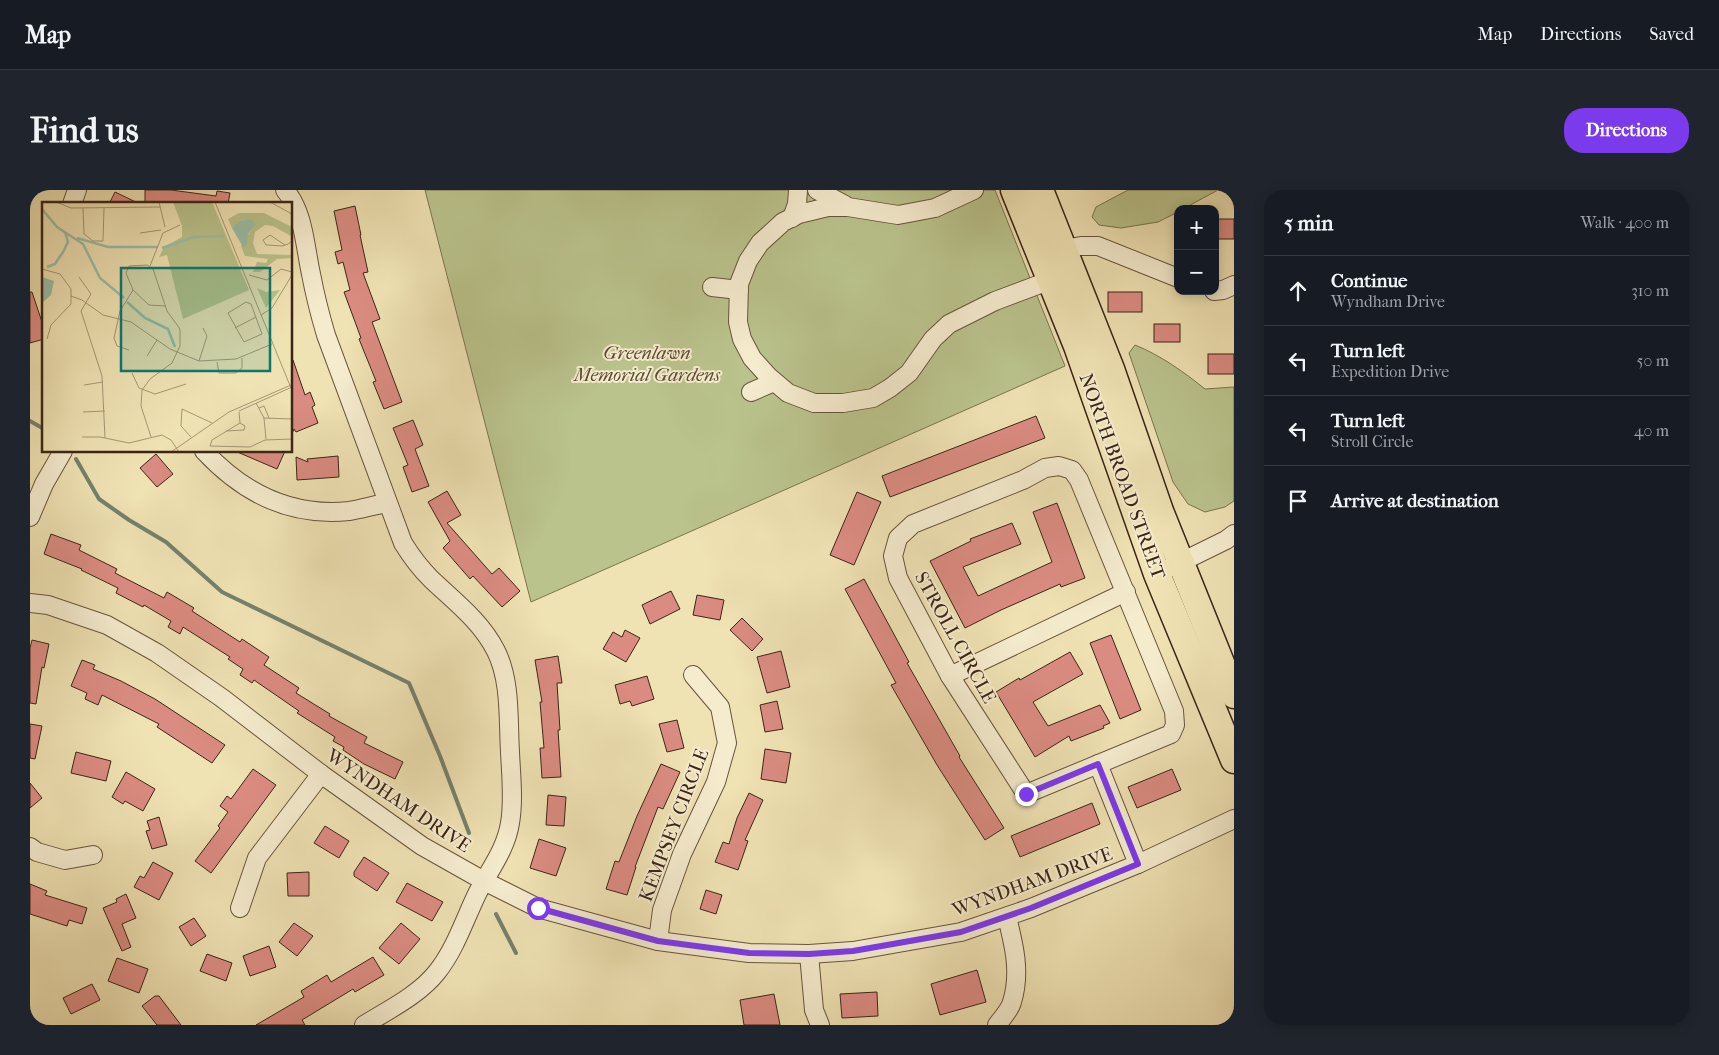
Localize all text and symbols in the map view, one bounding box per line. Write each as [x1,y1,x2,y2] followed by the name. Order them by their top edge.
[25,21,71,49] text: Map
[1478,24,1512,45] text: Map
[1540,24,1621,45] text: Directions
[1649,24,1694,45] text: Saved
[1564,108,1689,153] button: Directions
[30,110,139,151] text: Find us
[42,202,292,452] inset map
[1174,205,1219,295] map controls
[1174,205,1219,250] button: +
[1284,211,1333,235] text: 5 min
[1580,213,1669,232] text: Walk · 400 m
[1174,250,1219,295] button: −
[1331,270,1407,292] text: Continue
[1284,277,1312,305] icon: ahead
[1631,281,1669,300] text: 310 m
[1331,292,1445,311] text: Wyndham Drive
[1331,340,1405,362] text: Turn left
[572,342,721,386] park label: Greenlawn Memorial Gardens
[1284,347,1312,375] icon: left
[1637,351,1669,370] text: 50 m
[1331,362,1449,381] text: Expedition Drive
[1075,370,1170,583] street label: NORTH BROAD STREET
[1331,410,1405,432] text: Turn left
[1284,417,1312,445] icon: left
[1634,421,1669,440] text: 40 m
[1331,432,1413,451] text: Stroll Circle
[1284,487,1312,515] icon: arrive
[1331,490,1499,512] text: Arrive at destination
[910,568,1001,707] street label: STROLL CIRCLE
[321,744,475,857] street label: WYNDHAM DRIVE
[635,745,713,905] street label: KEMPSEY CIRCLE
[1015,783,1038,806] route end
[948,843,1116,921] street label: WYNDHAM DRIVE
[527,897,550,920] route start

